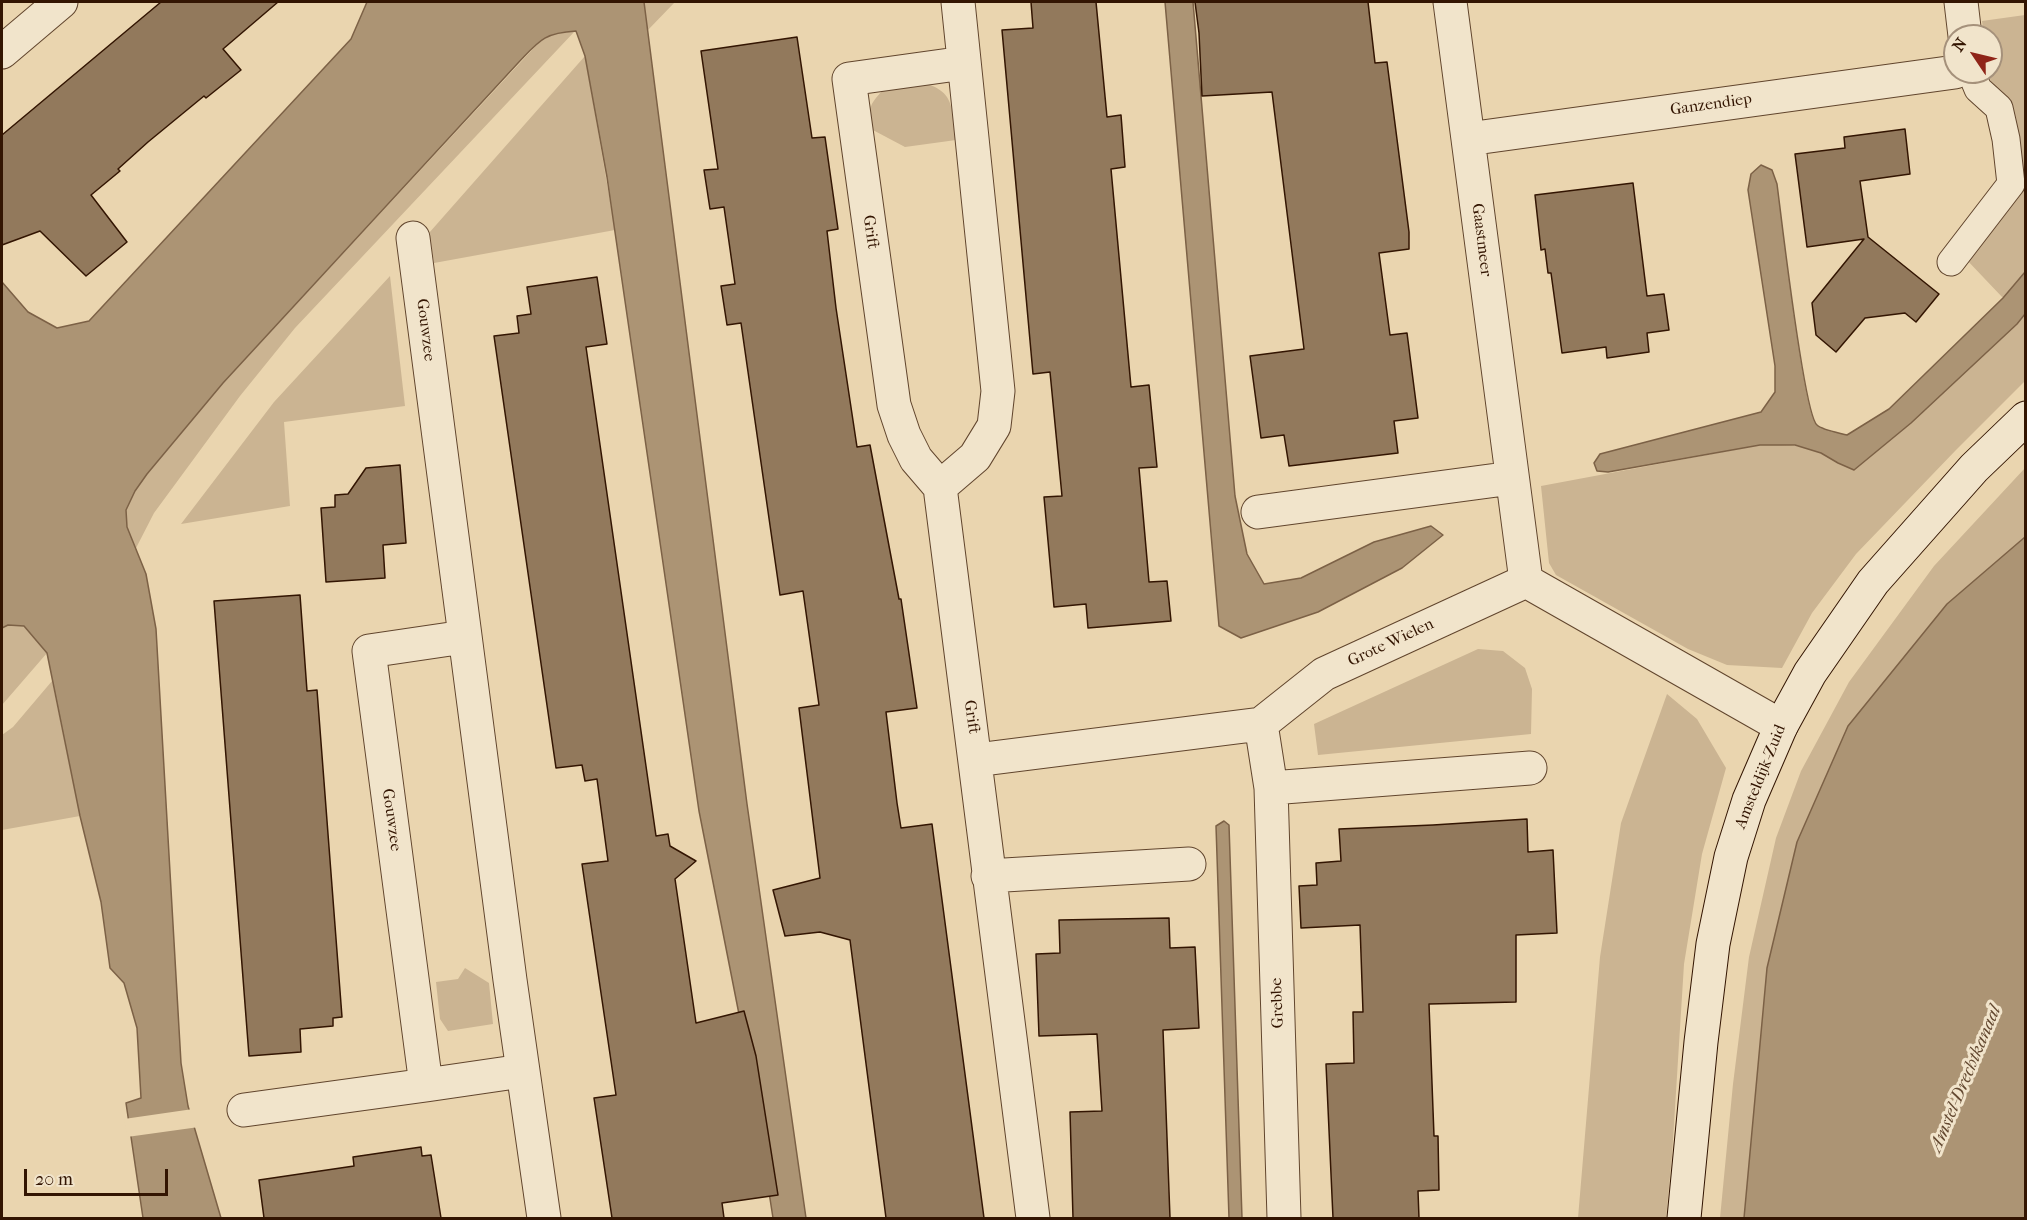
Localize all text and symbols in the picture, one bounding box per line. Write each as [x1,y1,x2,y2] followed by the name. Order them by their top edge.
[1943,24,2003,84] north arrow
[1948,34,1971,55] text: N
[1669,90,1753,120] street label: Ganzendiep
[1467,202,1495,278] street label: Gaastmeer
[858,214,882,250] street label: Grift
[412,298,438,362] street label: Gouwzee
[1345,615,1437,671] street label: Grote Wielen
[959,699,983,735] street label: Grift
[1731,722,1791,832] street label: Amsteldijk-Zuid
[377,787,405,853] street label: Gouwzee
[1268,977,1288,1029] street label: Grebbe
[1926,1003,2006,1155] water label: Amstel-Drechtkanaal
[27,1157,171,1195] scale bar
[35,1169,73,1190] text: 20 m

